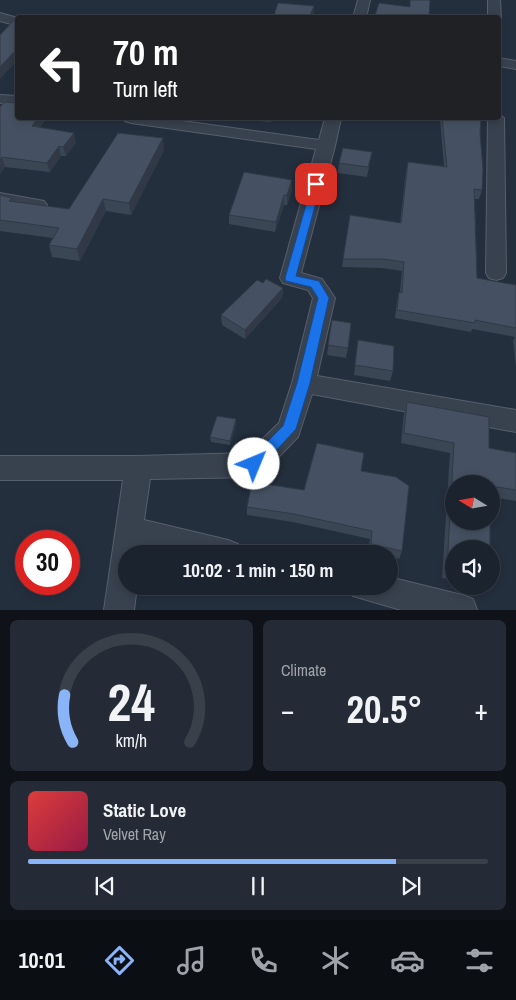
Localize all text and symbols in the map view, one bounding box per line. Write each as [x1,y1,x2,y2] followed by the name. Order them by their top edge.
[113,29,178,76] text: 70 m
[30,35,95,100] icon: left
[113,74,178,104] text: Turn left
[295,163,337,205] pin
[302,170,330,198] icon: arrive
[227,437,279,489] position arrow
[445,475,500,530] north arrow
[445,475,500,595] map controls
[15,530,80,595] speed limit sign: 30
[445,540,500,595] button: sound
[183,557,333,583] text: 10:02 · 1 min · 150 m
[281,659,326,681] text: Climate
[108,667,155,737] text: 24
[347,684,422,735] text: 20.5°
[281,691,294,729] text: −
[475,691,488,729] text: +
[116,729,147,753] text: km/h
[103,797,186,823] text: Static Love
[103,823,166,845] text: Velvet Ray
[91,872,119,900] icon: previous
[244,872,272,900] icon: pause
[397,872,425,900] icon: next
[102,943,137,978] icon: directions
[174,943,209,978] icon: music
[246,943,281,978] icon: phone
[318,943,353,978] icon: climate
[390,943,425,978] icon: car
[462,943,497,978] icon: filters
[19,945,65,975] text: 10:01

